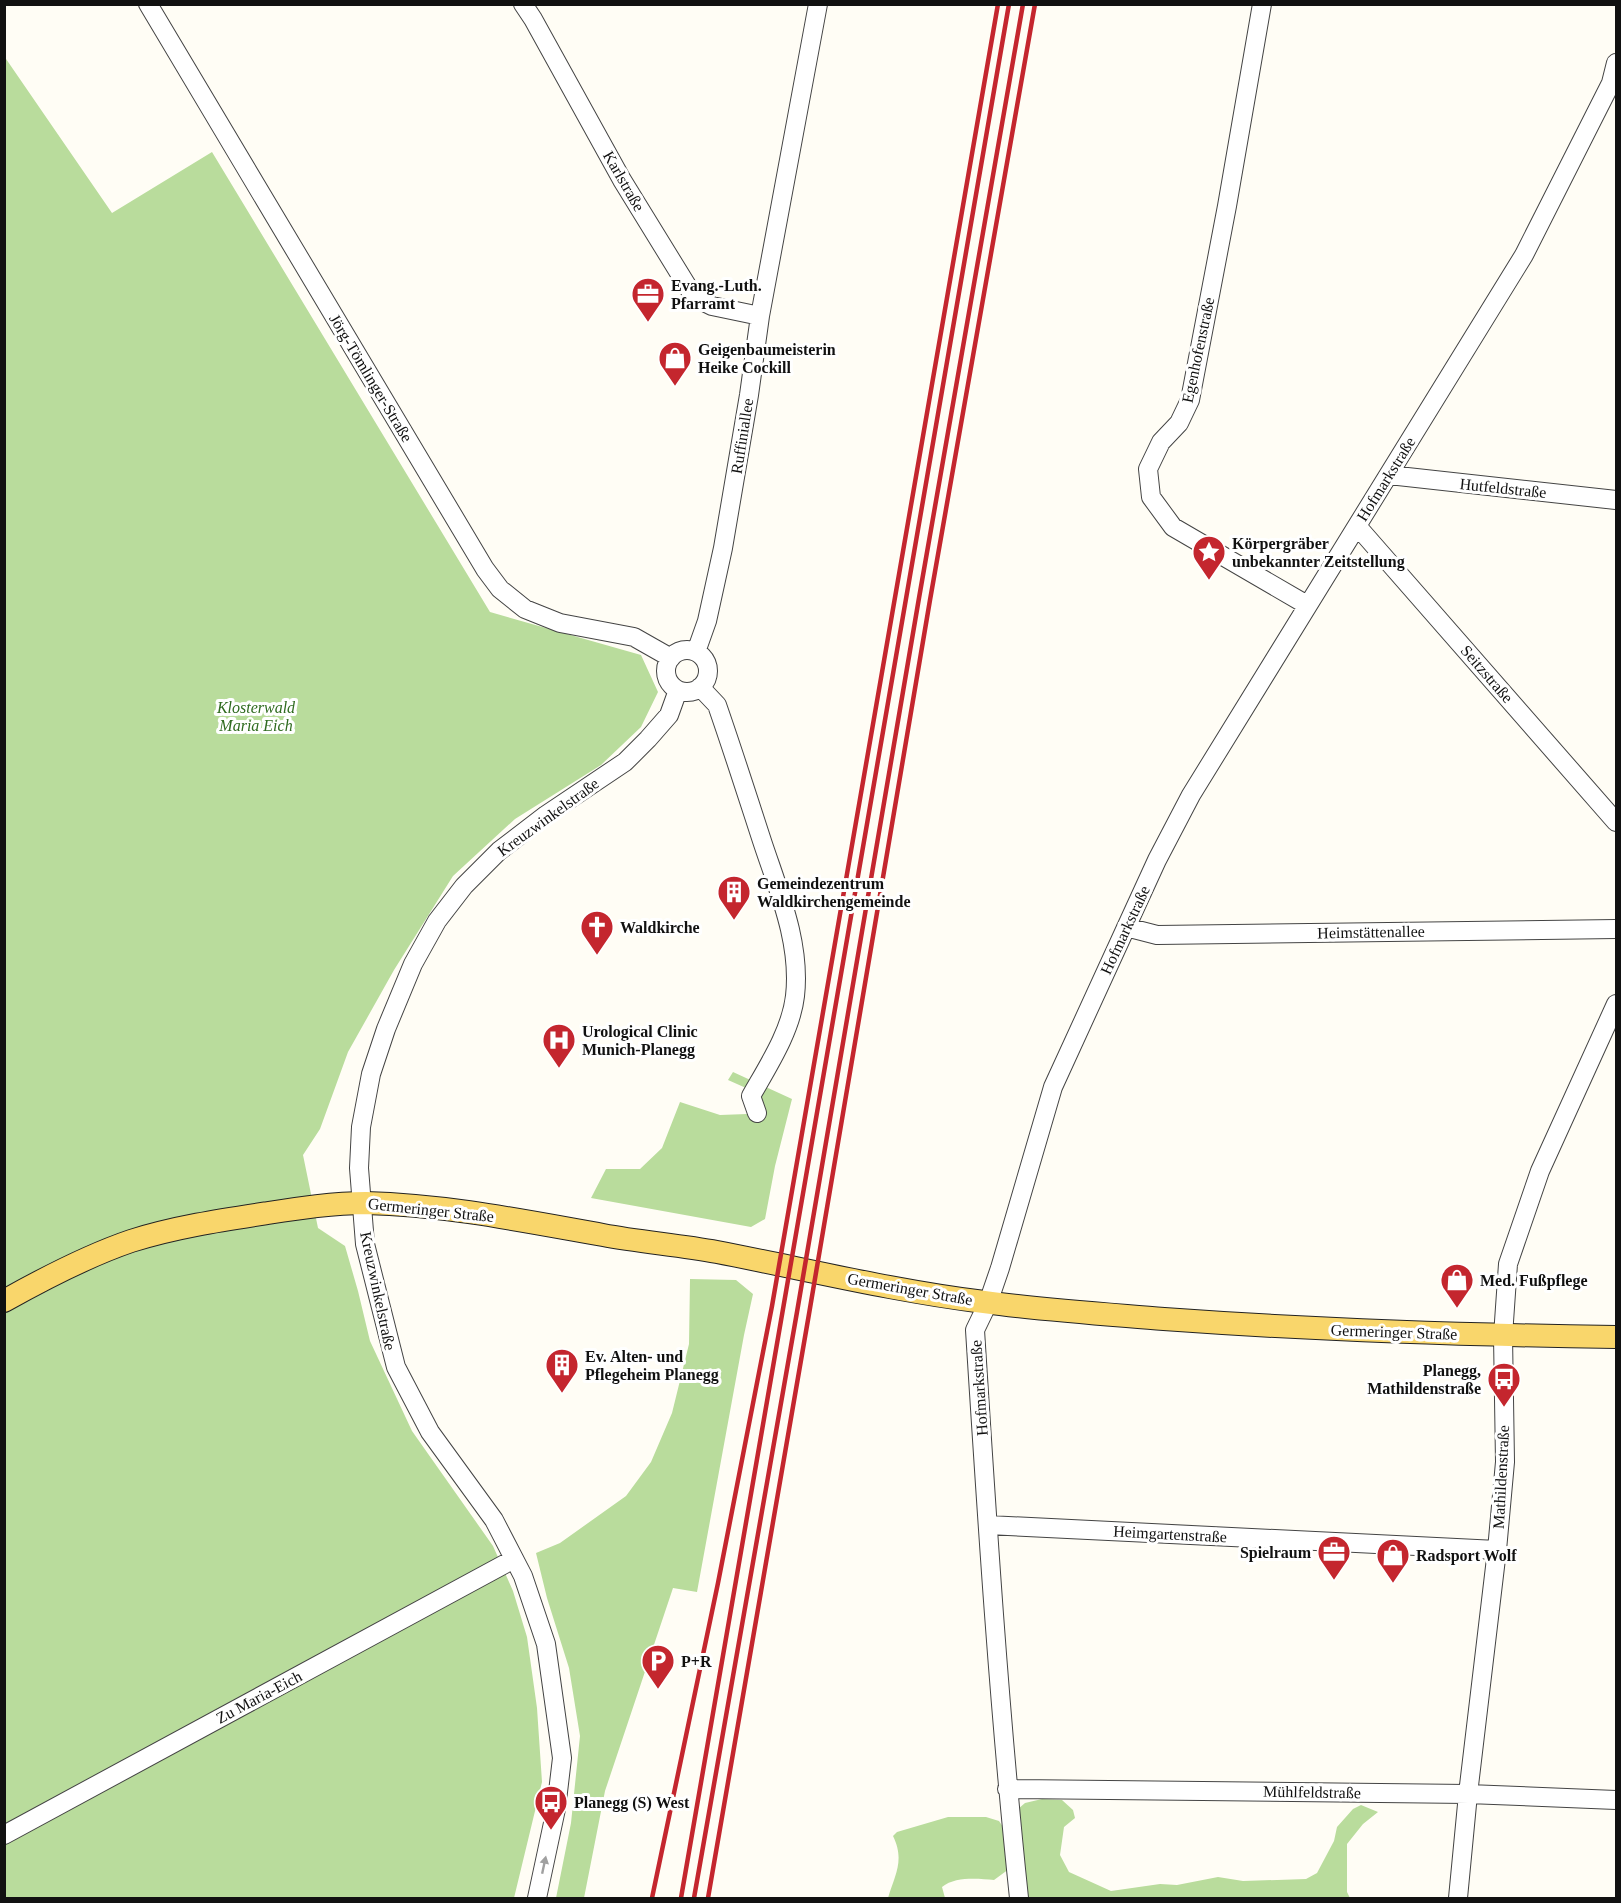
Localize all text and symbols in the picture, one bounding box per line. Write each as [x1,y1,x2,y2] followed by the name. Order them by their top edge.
[600,148,648,214] street label: Karlstraße
[630,276,666,323] office icon: Evang.-Luth. Pfarramt
[671,277,762,312] place label: Evang.-Luth. Pfarramt
[1179,296,1218,405] street label: Egenhofenstraße
[325,311,416,445] street label: Jörg-Tömlinger-Straße
[657,340,693,387] shop icon: Geigenbaumeisterin Heike Cockill
[698,341,836,376] place label: Geigenbaumeisterin Heike Cockill
[728,397,756,475] street label: Ruffiniallee
[1353,434,1419,524] street label: Hofmarkstraße
[1459,475,1547,501] street label: Hutfeldstraße
[1191,534,1227,581] place icon: Körpergräber unbekannter Zeitstellung
[1232,535,1405,571] place label: Körpergräber unbekannter Zeitstellung
[1458,642,1516,706] street label: Seitzstraße
[216,699,296,734] park label: Klosterwald Maria Eich
[494,775,602,859] street label: Kreuzwinkelstraße
[716,874,752,921] building icon: Gemeindezentrum Waldkirchengemeinde
[757,875,911,911] place label: Gemeindezentrum Waldkirchengemeinde
[1097,883,1153,977] street label: Hofmarkstraße
[579,909,615,956] church icon: Waldkirche
[620,919,700,936] place label: Waldkirche
[1317,923,1425,941] street label: Heimstättenallee
[541,1022,577,1069] hospital icon: Urological Clinic Munich-Planegg
[582,1023,698,1059] place label: Urological Clinic Munich-Planegg
[367,1195,495,1226] street label: Germeringer Straße
[357,1230,399,1352] street label: Kreuzwinkelstraße
[1439,1262,1475,1309] shop icon: Med. Fußpflege
[846,1270,974,1309] street label: Germeringer Straße
[1480,1272,1588,1290] place label: Med. Fußpflege
[1330,1321,1458,1344] street label: Germeringer Straße
[967,1340,991,1436] street label: Hofmarkstraße
[544,1347,580,1394] building icon: Ev. Alten- und Pflegeheim Planegg
[585,1348,719,1384] place label: Ev. Alten- und Pflegeheim Planegg
[1486,1361,1522,1408] bus stop icon: Planegg, Mathildenstraße
[1367,1362,1481,1397] place label: Planegg, Mathildenstraße
[1490,1425,1512,1529] street label: Mathildenstraße
[1113,1523,1227,1546] street label: Heimgartenstraße
[1316,1534,1352,1581] office icon: Spielraum
[1375,1537,1411,1584] shop icon: Radsport Wolf
[1240,1544,1312,1562] place label: Spielraum
[1416,1547,1517,1565] place label: Radsport Wolf
[640,1643,676,1690] parking icon: P+R
[681,1653,712,1670] place label: P+R
[213,1667,305,1727] street label: Zu Maria-Eich
[1263,1783,1361,1801] street label: Mühlfeldstraße
[533,1784,569,1831] bus stop icon: Planegg (S) West
[574,1794,690,1812] place label: Planegg (S) West
[540,1855,549,1874] one-way arrow

